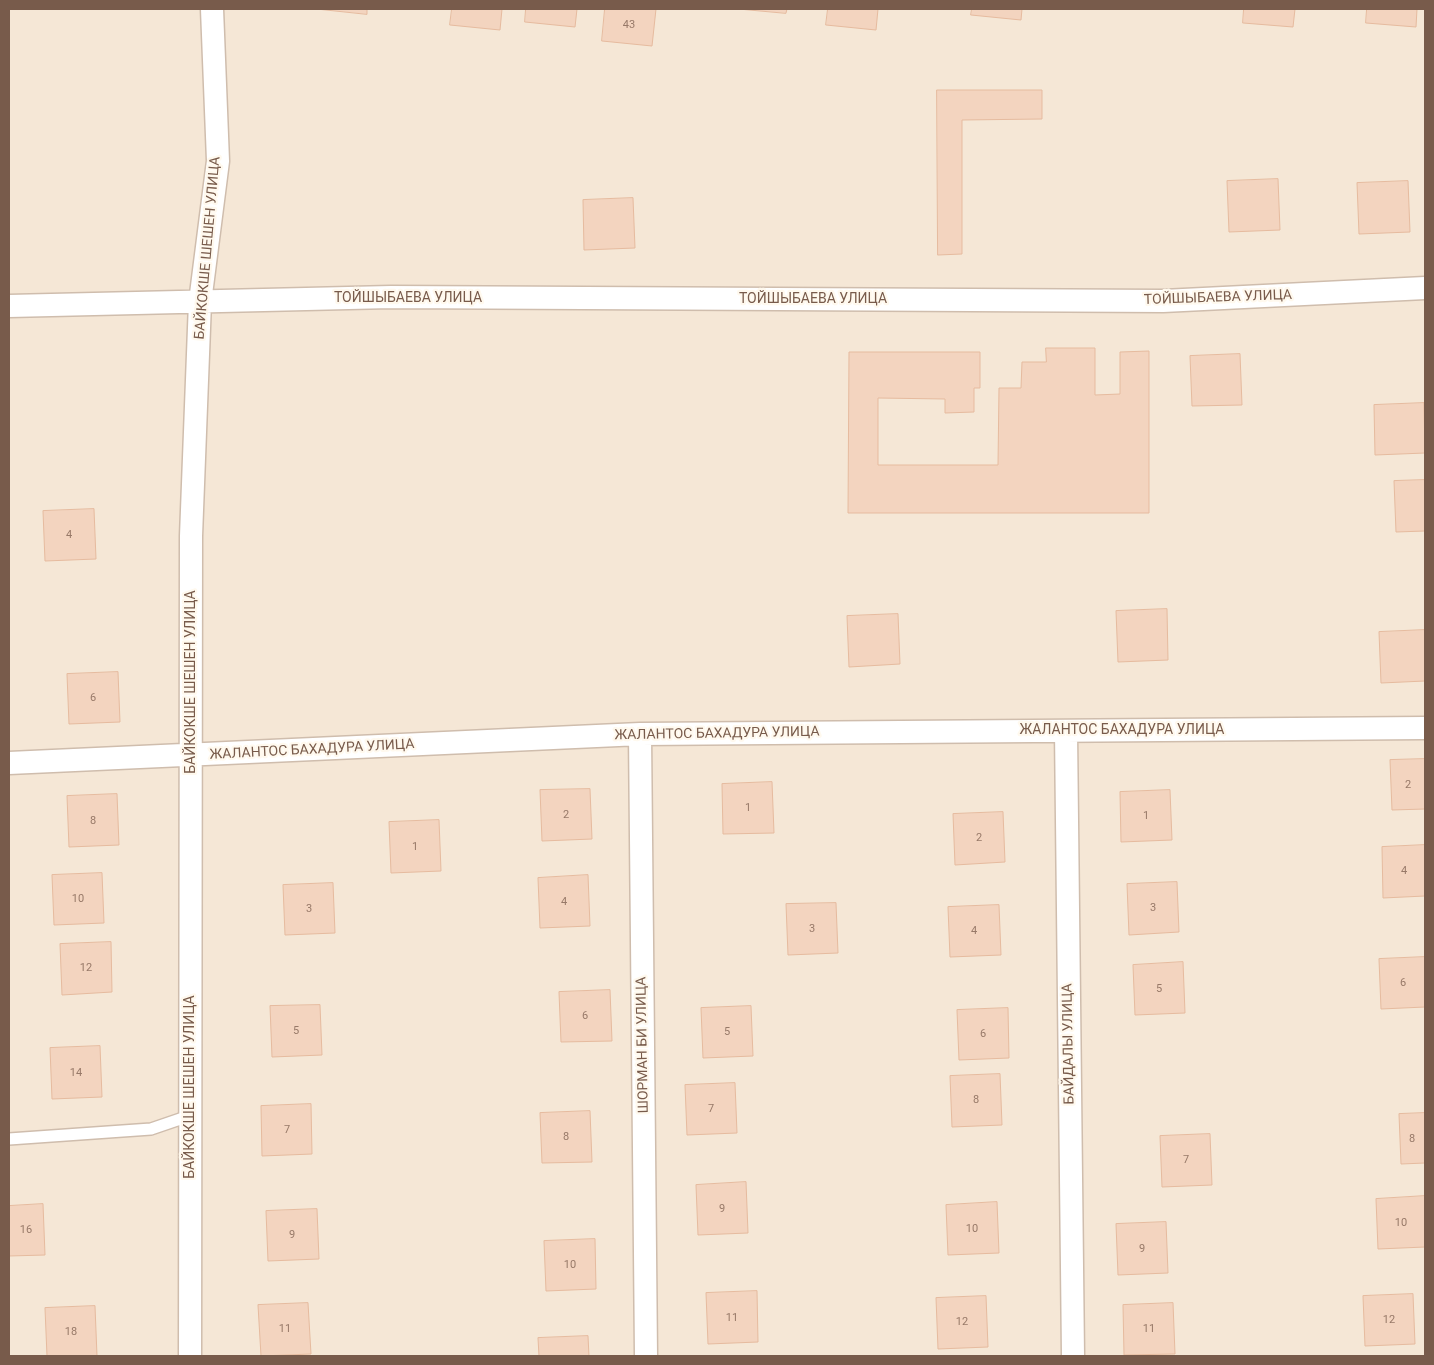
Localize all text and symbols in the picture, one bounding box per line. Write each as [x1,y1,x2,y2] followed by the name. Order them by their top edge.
[623,18,635,32] house number: 43
[192,156,224,340] street label: БАЙКОКШЕ ШЕШЕН УЛИЦА
[1144,287,1292,309] street label: ТОЙШЫБАЕВА УЛИЦА
[334,290,482,306] street label: ТОЙШЫБАЕВА УЛИЦА
[739,291,887,307] street label: ТОЙШЫБАЕВА УЛИЦА
[66,528,72,542] house number: 4
[183,590,199,774] street label: БАЙКОКШЕ ШЕШЕН УЛИЦА
[90,691,96,705] house number: 6
[1020,722,1224,738] street label: ЖАЛАНТОС БАХАДУРА УЛИЦА
[614,724,820,744] street label: ЖАЛАНТОС БАХАДУРА УЛИЦА
[209,736,415,764] street label: ЖАЛАНТОС БАХАДУРА УЛИЦА
[1405,778,1411,792] house number: 2
[745,801,751,815] house number: 1
[563,808,569,822] house number: 2
[1143,809,1149,823] house number: 1
[90,814,96,828] house number: 8
[976,831,982,845] house number: 2
[412,840,418,854] house number: 1
[1401,864,1407,878] house number: 4
[72,892,84,906] house number: 10
[561,895,567,909] house number: 4
[1150,901,1156,915] house number: 3
[306,902,312,916] house number: 3
[809,922,815,936] house number: 3
[971,924,977,938] house number: 4
[80,961,92,975] house number: 12
[1400,976,1406,990] house number: 6
[633,977,653,1113] street label: ШОРМАН БИ УЛИЦА
[1156,982,1162,996] house number: 5
[1060,983,1078,1105] street label: БАЙДАЛЫ УЛИЦА
[182,995,198,1179] street label: БАЙКОКШЕ ШЕШЕН УЛИЦА
[582,1009,588,1023] house number: 6
[293,1024,299,1038] house number: 5
[724,1025,730,1039] house number: 5
[980,1027,986,1041] house number: 6
[70,1066,82,1080] house number: 14
[973,1093,979,1107] house number: 8
[708,1102,714,1116] house number: 7
[284,1123,290,1137] house number: 7
[563,1130,569,1144] house number: 8
[1409,1132,1415,1146] house number: 8
[1183,1153,1189,1167] house number: 7
[719,1202,725,1216] house number: 9
[1395,1216,1407,1230] house number: 10
[966,1222,978,1236] house number: 10
[20,1223,32,1237] house number: 16
[289,1228,295,1242] house number: 9
[1139,1242,1145,1256] house number: 9
[564,1258,576,1272] house number: 10
[726,1311,738,1325] house number: 11
[1383,1313,1395,1327] house number: 12
[956,1315,968,1329] house number: 12
[279,1322,291,1336] house number: 11
[1143,1322,1155,1336] house number: 11
[65,1325,77,1339] house number: 18

